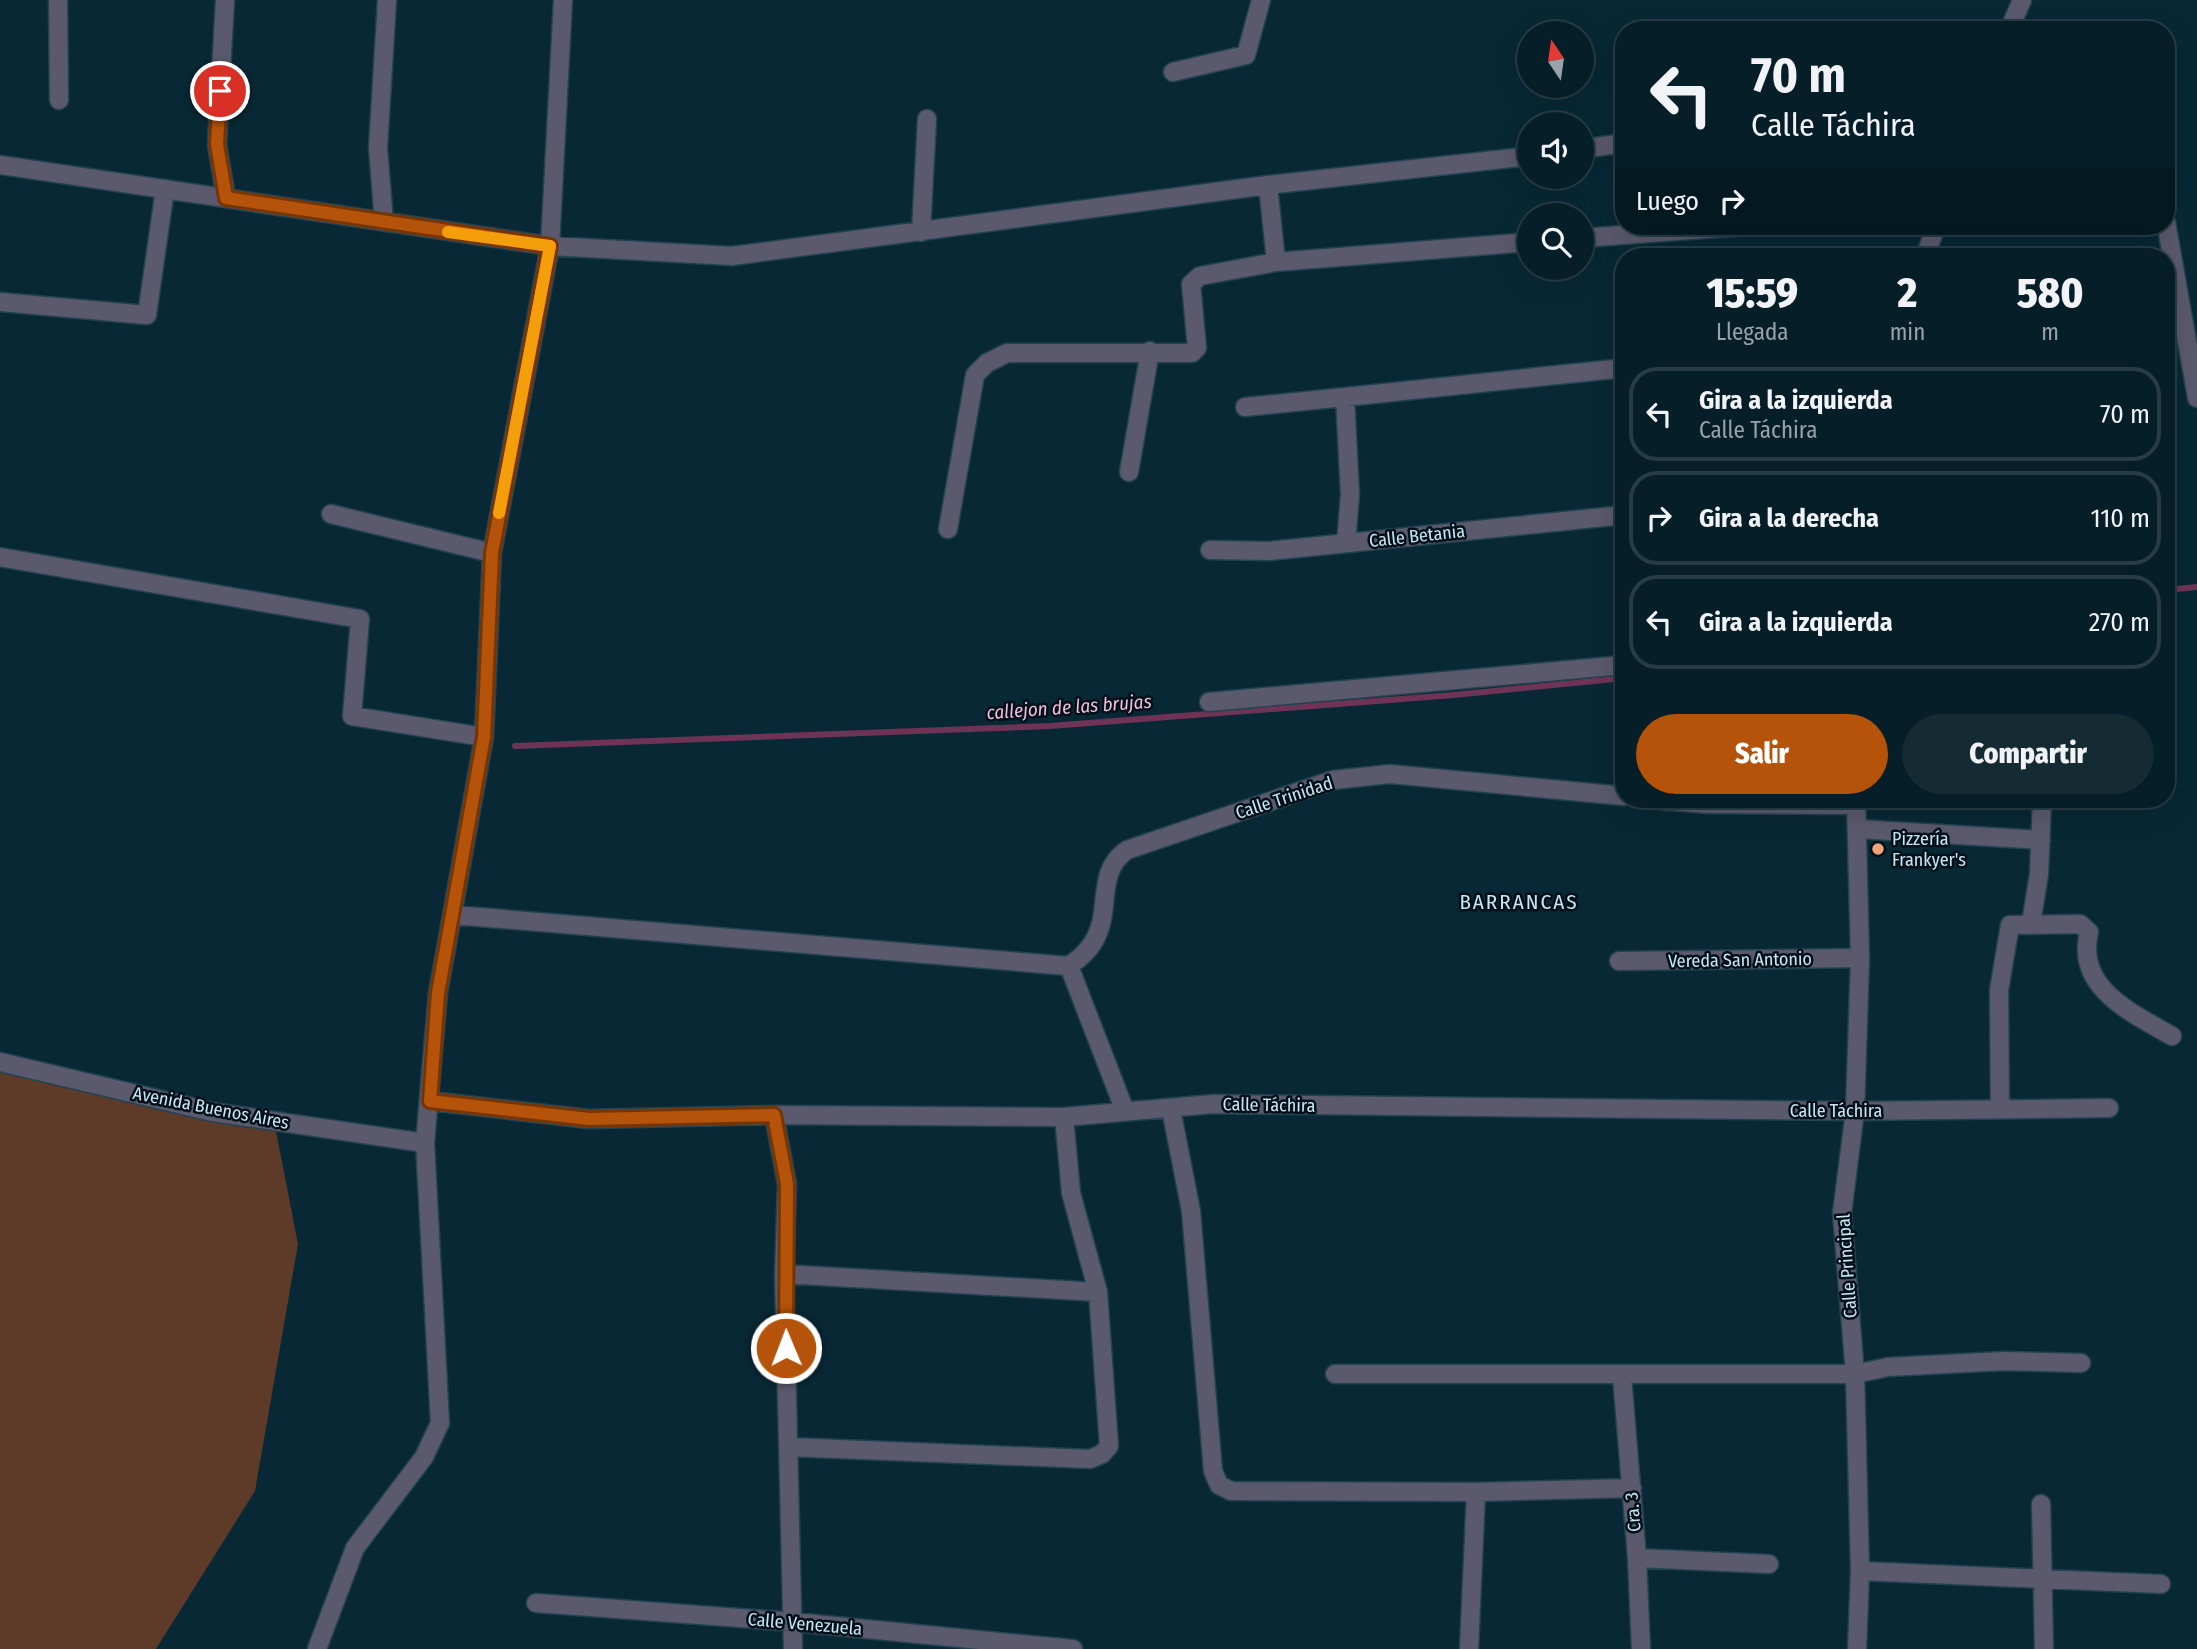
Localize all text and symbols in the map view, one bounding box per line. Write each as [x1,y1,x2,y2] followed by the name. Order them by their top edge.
[1517,21,1594,98] north arrow
[1517,21,1594,280] map controls
[1751,46,1846,105] text: 70 m
[1636,49,1727,140] icon: left
[190,61,250,121] pin
[201,72,239,110] icon: arrive
[1751,106,1916,144] text: Calle Táchira
[1517,112,1594,189] button: sound
[1713,182,1751,220] icon: right
[1636,186,1699,217] text: Luego
[1517,203,1594,280] button: search
[1706,268,1798,318] text: 15:59
[1898,268,1917,318] text: 2
[2017,268,2084,318] text: 580
[1716,318,1789,346] text: Llegada
[1890,318,1925,346] text: min
[2041,318,2059,346] text: m
[1699,385,1893,416] text: Gira a la izquierda
[1640,395,1678,433] icon: left
[2100,399,2150,430] text: 70 m
[1699,416,1817,444] text: Calle Táchira
[1640,499,1678,537] icon: right
[1699,503,1879,534] text: Gira a la derecha
[2090,503,2150,534] text: 110 m
[1368,520,1466,552] street label: Calle Betania
[1640,603,1678,641] icon: left
[1699,607,1893,638] text: Gira a la izquierda
[2089,607,2150,638] text: 270 m
[986,690,1152,724] water label: callejon de las brujas
[1636,714,1888,794] button: Salir
[1902,714,2154,794] button: Compartir
[1233,772,1335,824] street label: Calle Trinidad
[1892,828,1966,871] place label: Pizzería Frankyer's
[1870,841,1886,857] marker: Pizzería Frankyer's
[1459,889,1579,915] district label: BARRANCAS
[1668,948,1812,972] street label: Vereda San Antonio
[131,1082,291,1134] street label: Avenida Buenos Aires
[1222,1093,1316,1117] street label: Calle Táchira
[1790,1100,1883,1122] street label: Calle Táchira
[1832,1213,1862,1319] street label: Calle Principal
[749,1311,823,1385] position arrow
[1620,1491,1646,1533] street label: Cra. 3
[747,1608,863,1640] street label: Calle Venezuela

